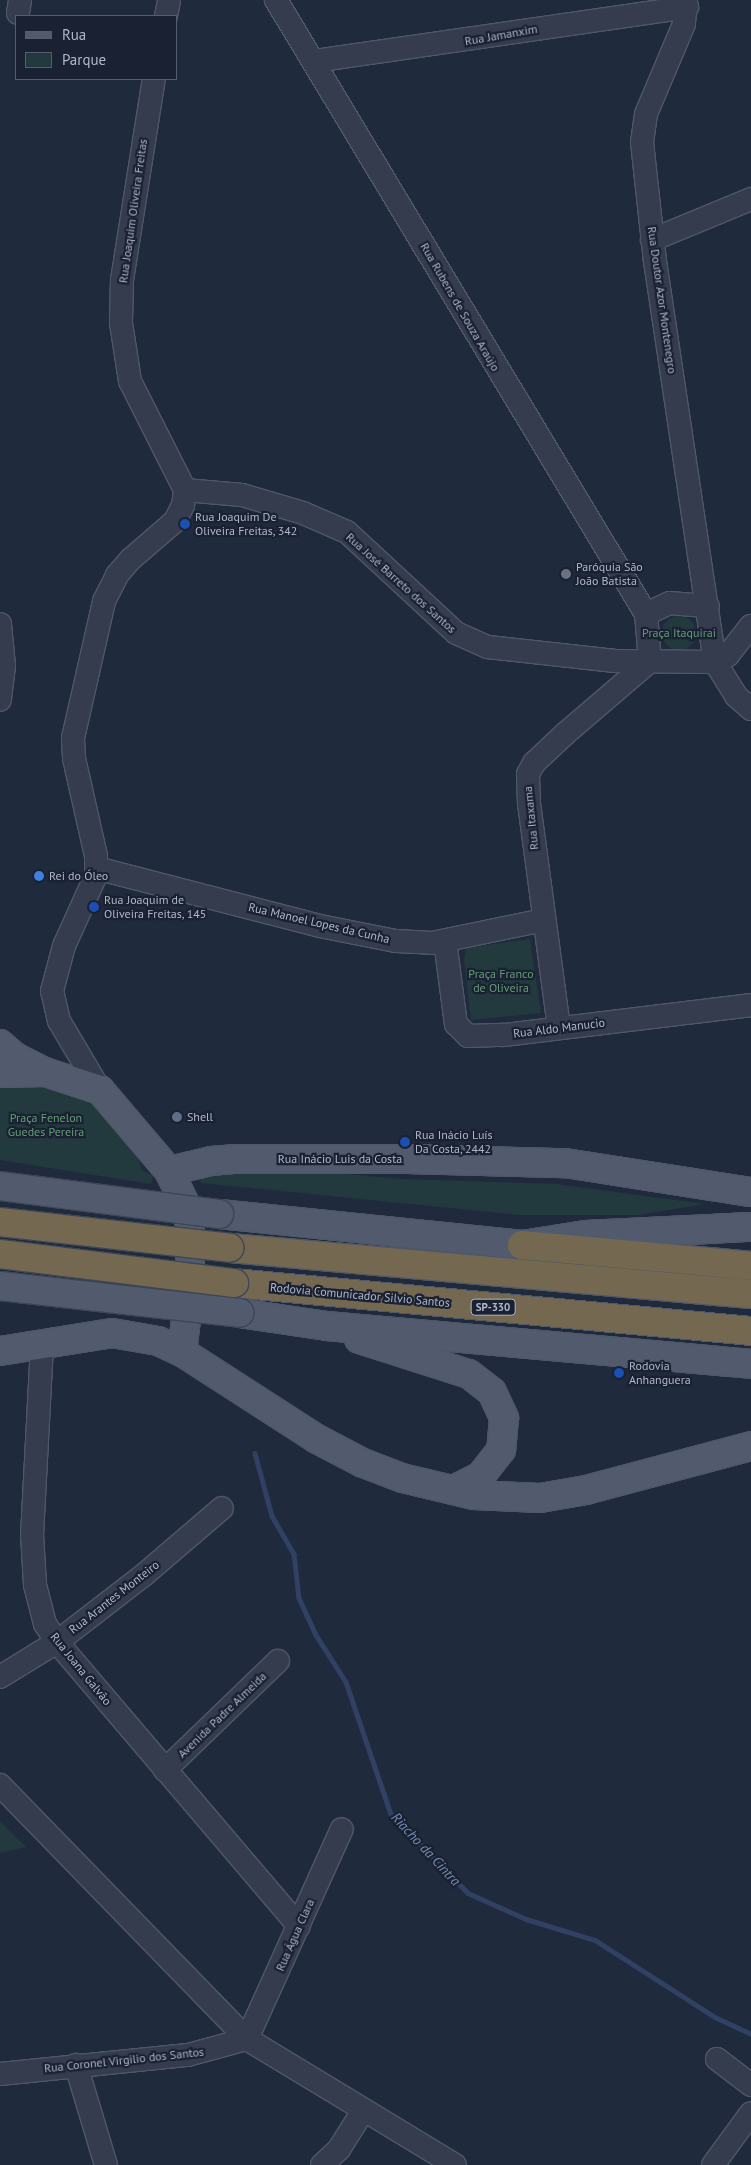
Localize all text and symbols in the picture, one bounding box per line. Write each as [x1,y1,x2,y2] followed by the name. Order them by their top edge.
[15,15,178,80] legend
[464,22,538,48] street label: Rua Jamanxim
[62,25,86,44] text: Rua
[62,50,106,69] text: Parque
[116,138,150,284] street label: Rua Joaquim Oliveira Freitas
[645,225,679,375] street label: Rua Doutor Azor Montenegro
[417,240,503,374] street label: Rua Rubens de Souza Araújo
[195,510,298,538] place label: Rua Joaquim De Oliveira Freitas, 342
[179,518,191,530] marker: Rua Joaquim De Oliveira Freitas, 342
[343,530,459,636] street label: Rua José Barreto dos Santos
[576,560,643,588] place label: Paróquia São João Batista
[560,568,572,580] marker: Paróquia São João Batista
[642,626,716,640] park label: Praça Itaquirai
[520,785,542,851] street label: Rua Itaxama
[49,869,108,883] place label: Rei do Óleo
[33,870,45,882] marker: Rei do Óleo
[104,893,207,921] place label: Rua Joaquim de Oliveira Freitas, 145
[247,900,391,946] street label: Rua Manoel Lopes da Cunha
[88,901,100,913] marker: Rua Joaquim de Oliveira Freitas, 145
[468,967,534,995] park label: Praça Franco de Oliveira
[512,1015,606,1041] street label: Rua Aldo Manucio
[187,1110,213,1124] place label: Shell
[8,1111,84,1139] park label: Praça Fenelon Guedes Pereira
[171,1111,183,1123] marker: Shell
[415,1128,493,1156] place label: Rua Inácio Luís Da Costa, 2442
[399,1136,411,1148] marker: Rua Inácio Luís Da Costa, 2442
[278,1152,402,1166] street label: Rua Inácio Luis da Costa
[270,1280,450,1310] street label: Rodovia Comunicador Silvio Santos
[470,1298,516,1315] road number: SP-330
[629,1359,691,1387] place label: Rodovia Anhanguera
[613,1367,625,1379] marker: Rodovia Anhanguera
[66,1557,162,1637] street label: Rua Arantes Monteiro
[47,1630,115,1708] street label: Rua Joana Galvão
[175,1669,269,1761] street label: Avenida Padre Almeida
[388,1809,464,1889] water label: Riacho da Cintra
[273,1896,317,1974] street label: Rua Água Clara
[43,2044,205,2076] street label: Rua Coronel Virgilio dos Santos

